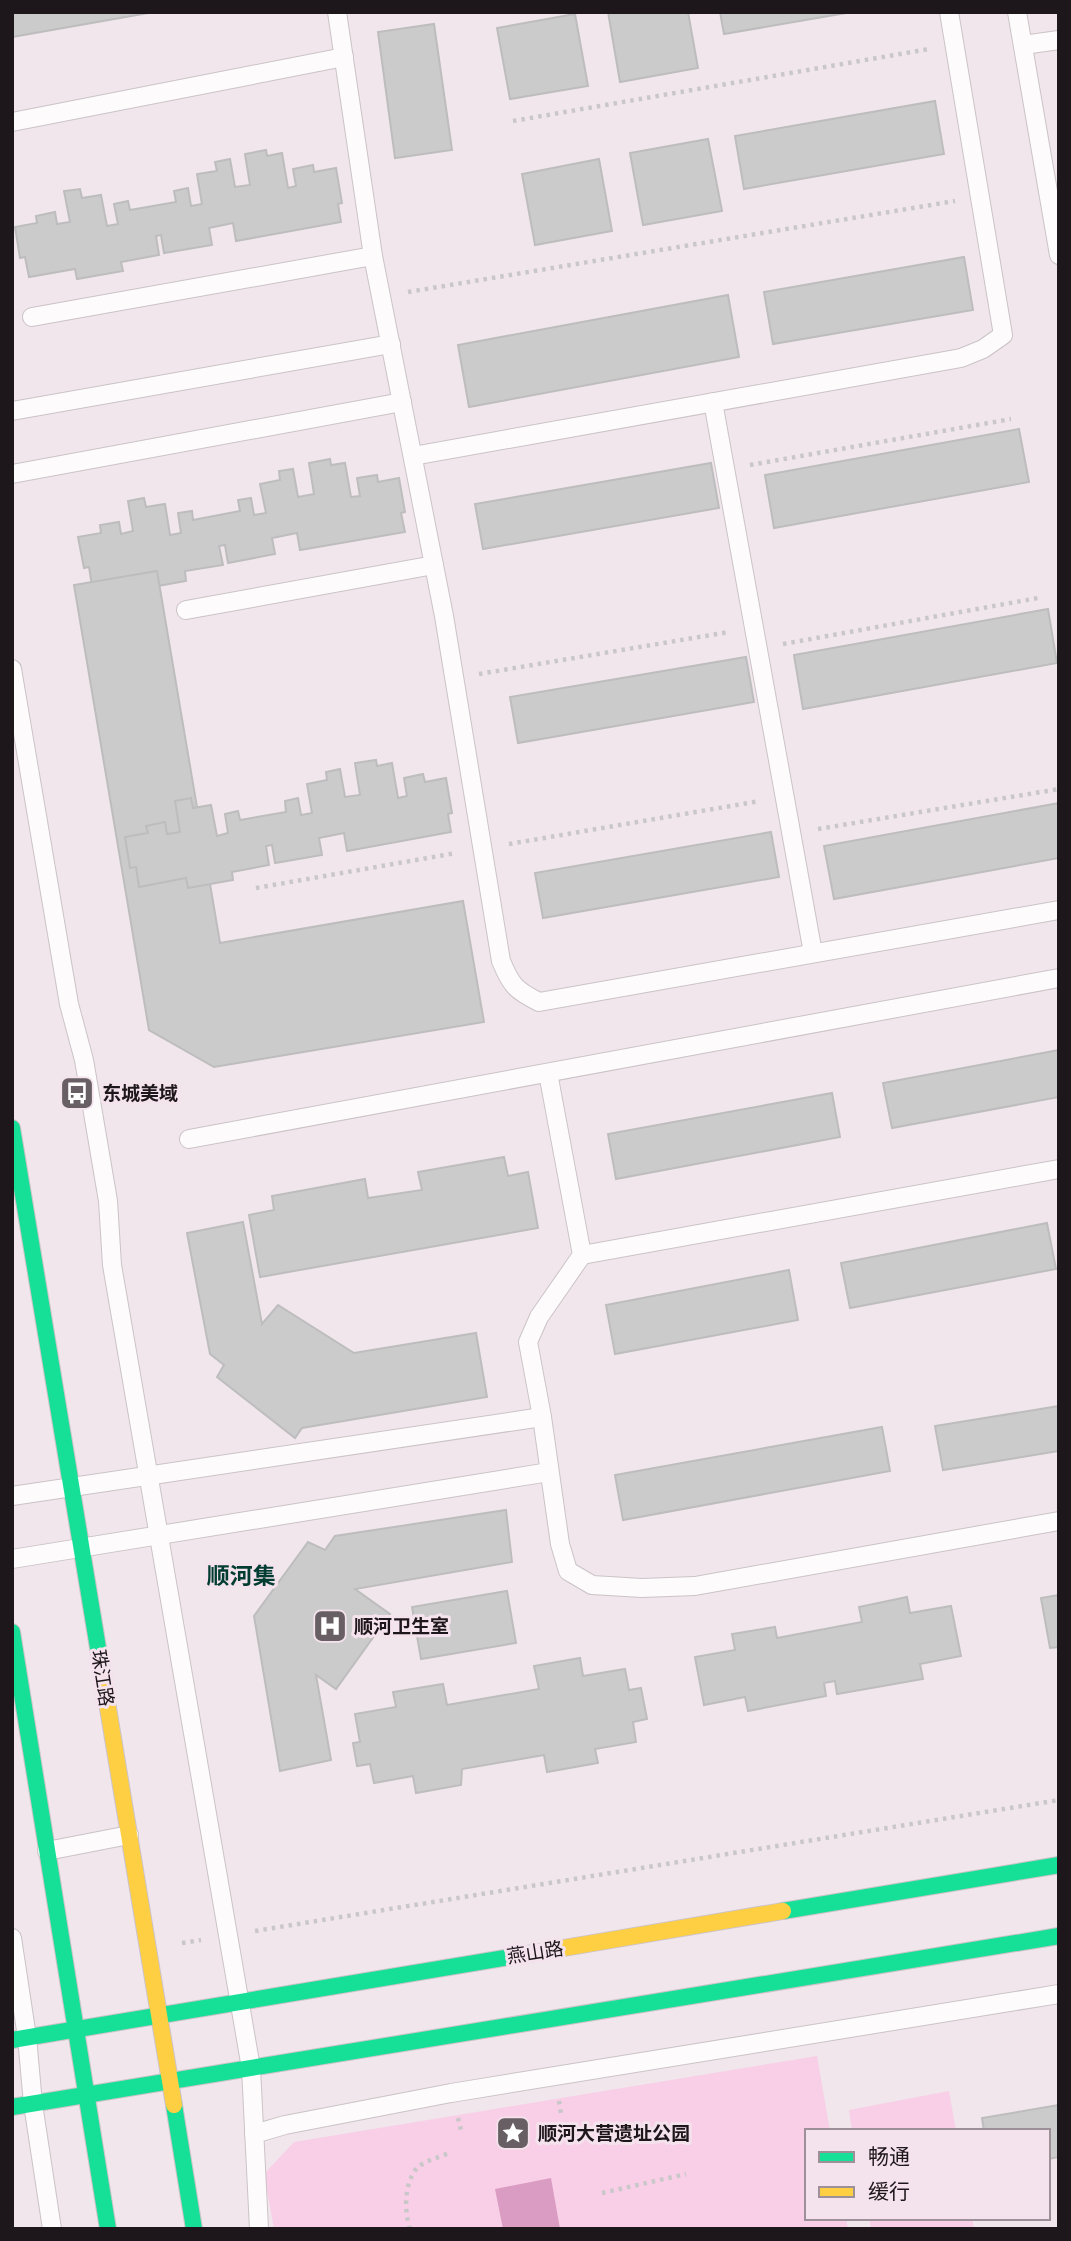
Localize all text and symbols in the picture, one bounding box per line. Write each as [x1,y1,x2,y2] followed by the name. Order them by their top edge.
[58,1074,96,1112] bus stop icon: 东城美域
[102,1081,178,1105] place label: 东城美域
[207,1561,276,1590] district label: 顺河集
[311,1607,349,1645] hospital icon: 顺河卫生室
[354,1614,449,1638] place label: 顺河卫生室
[87,1648,119,1708] street label: 珠江路
[505,1936,565,1968] street label: 燕山路
[494,2114,532,2152] place icon: 顺河大营遗址公园
[538,2121,690,2145] place label: 顺河大营遗址公园
[805,2129,1050,2220] legend
[868,2143,910,2170] text: 畅通
[868,2178,910,2205] text: 缓行

